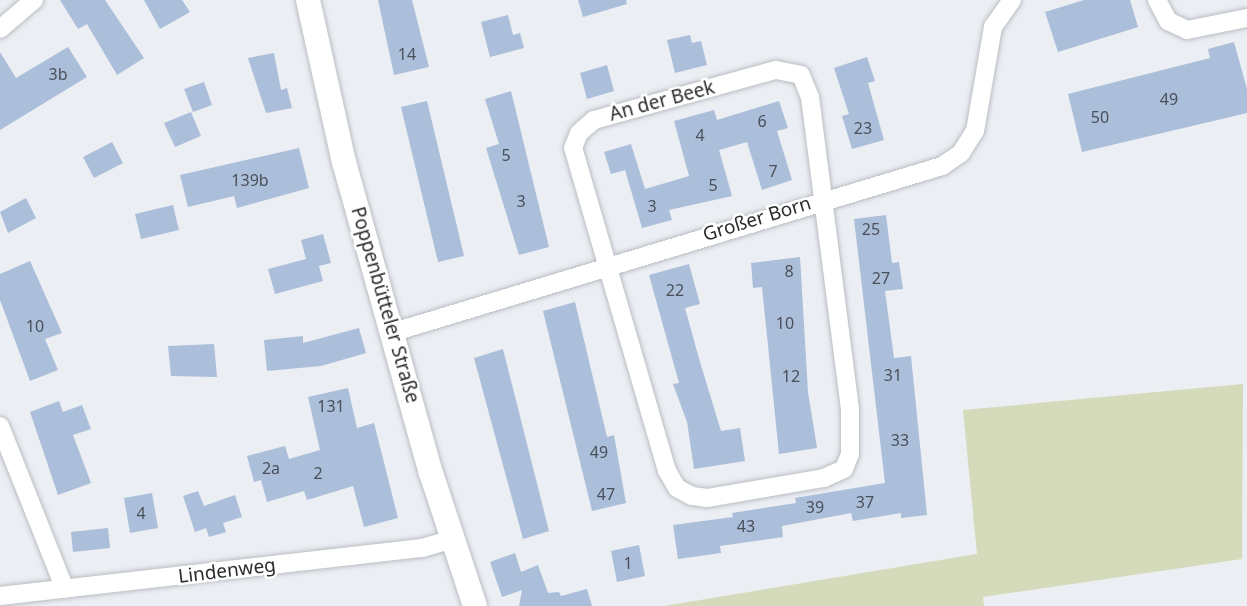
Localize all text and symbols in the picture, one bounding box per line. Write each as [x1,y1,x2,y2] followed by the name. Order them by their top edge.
[398,44,416,64] house number: 14
[49,64,67,84] house number: 3b
[607,76,717,126] street label: An der Beek
[1160,89,1178,109] house number: 49
[1091,107,1109,127] house number: 50
[757,111,767,131] house number: 6
[854,118,872,138] house number: 23
[695,125,705,145] house number: 4
[501,145,511,165] house number: 5
[768,161,778,181] house number: 7
[231,170,269,190] house number: 139b
[708,175,718,195] house number: 5
[516,191,526,211] house number: 3
[700,192,814,246] street label: Großer Born
[647,196,657,216] house number: 3
[346,204,424,406] street label: Poppenbütteler Straße
[862,219,880,239] house number: 25
[784,261,794,281] house number: 8
[872,268,890,288] house number: 27
[666,280,684,300] house number: 22
[776,313,794,333] house number: 10
[26,316,44,336] house number: 10
[884,365,902,385] house number: 31
[782,366,800,386] house number: 12
[317,396,345,416] house number: 131
[891,430,909,450] house number: 33
[590,442,608,462] house number: 49
[262,458,280,478] house number: 2a
[313,463,323,483] house number: 2
[597,484,615,504] house number: 47
[856,492,874,512] house number: 37
[806,497,824,517] house number: 39
[136,503,146,523] house number: 4
[737,516,755,536] house number: 43
[623,553,633,573] house number: 1
[177,554,277,588] street label: Lindenweg

